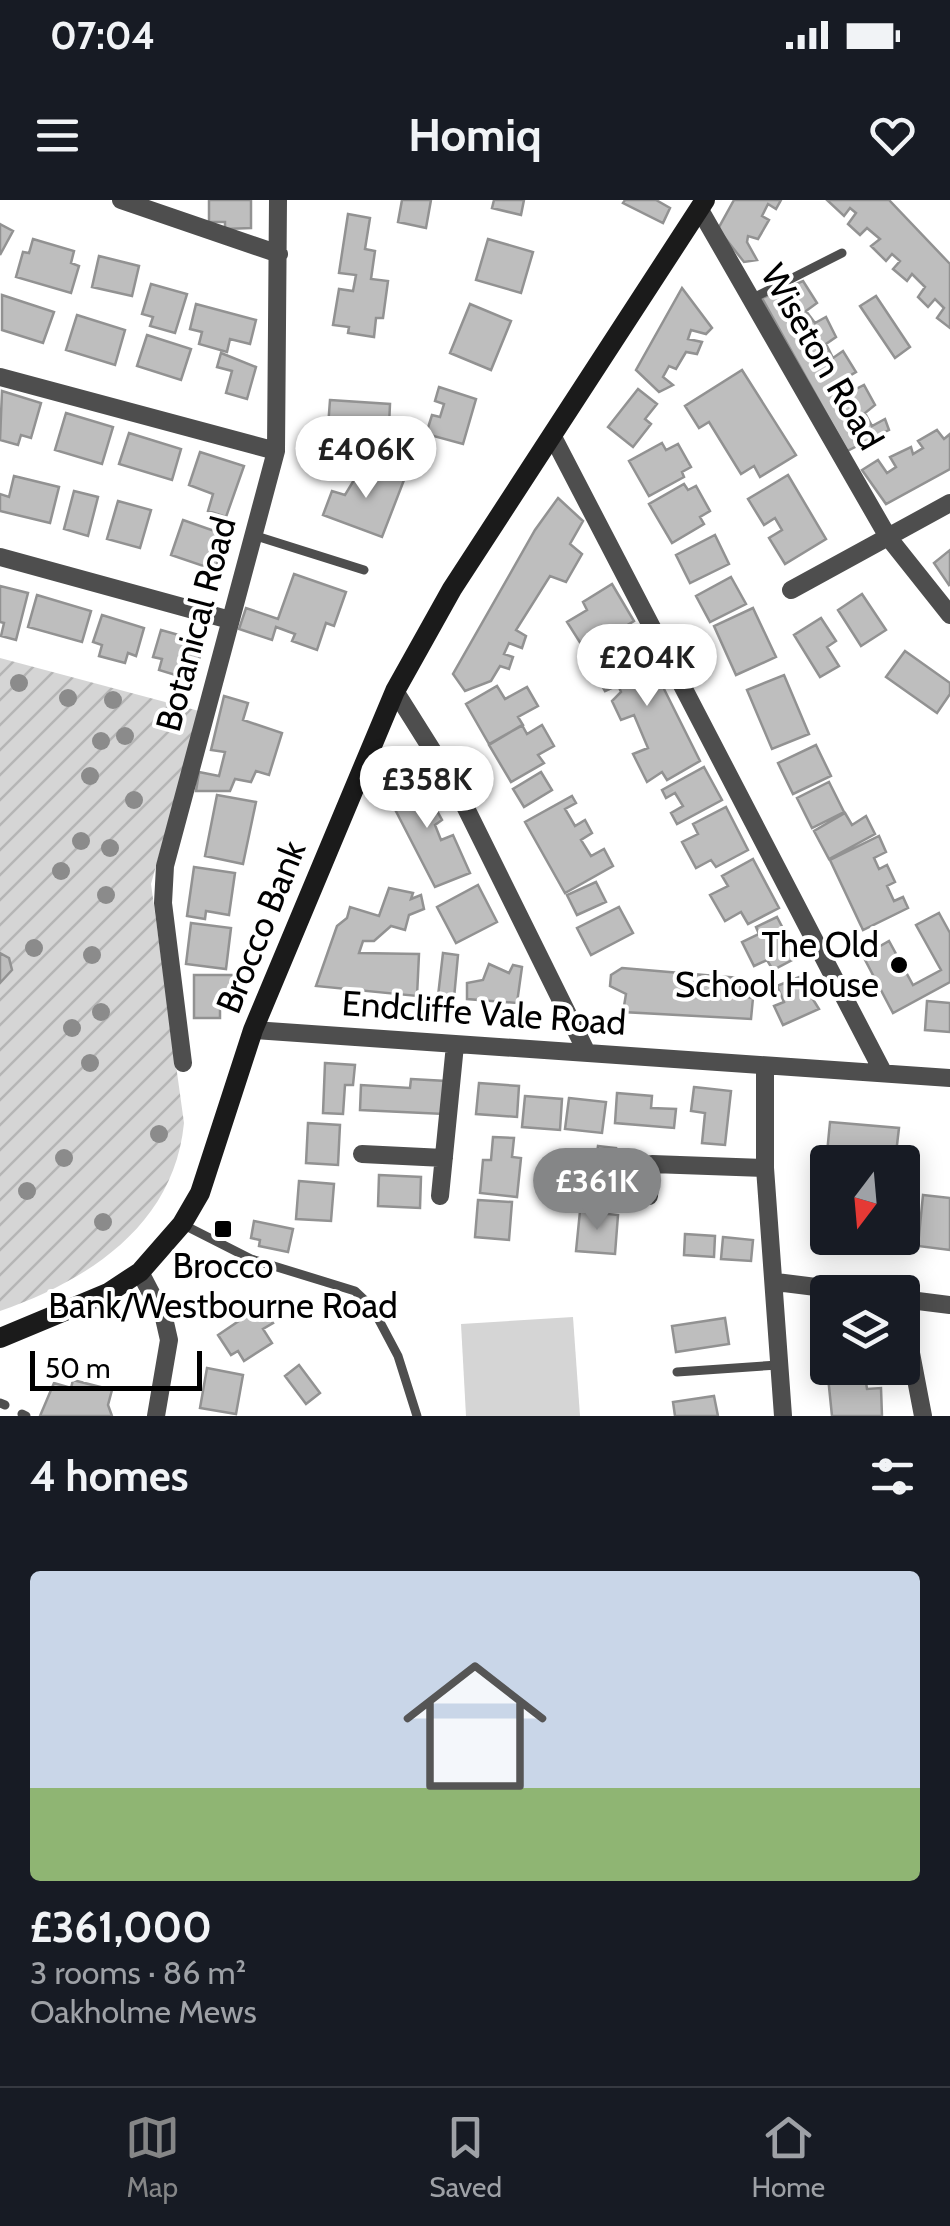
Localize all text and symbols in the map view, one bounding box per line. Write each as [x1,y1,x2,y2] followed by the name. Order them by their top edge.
[50,12,155,59] text: 07:04
[30,108,85,163] icon: menu
[408,108,542,162] text: Homiq
[865,108,920,163] icon: heart
[752,256,893,457] street label: Wiseton Road
[296,416,436,501] pin: £406K
[317,429,415,468] text: £406K
[146,512,245,736] street label: Botanical Road
[577,624,717,709] pin: £204K
[599,637,695,676] text: £204K
[357,746,497,831] pin: £358K
[382,759,472,798] text: £358K
[207,834,315,1019] street label: Brocco Bank
[675,923,879,1006] place label: The Old School House
[888,954,910,976] marker: The Old School House
[340,981,628,1044] street label: Endcliffe Vale Road
[810,1145,920,1255] north arrow
[810,1145,920,1385] map controls
[527,1148,667,1233] pin: £361K
[555,1161,639,1200] text: £361K
[212,1218,234,1240] marker: Brocco Bank/Westbourne Road
[48,1244,398,1327] place label: Brocco Bank/Westbourne Road
[810,1275,920,1385] button: layers
[30,1346,202,1390] scale bar
[45,1351,111,1385] text: 50 m
[865,1449,920,1504] icon: filters
[30,1450,189,1502] text: 4 homes
[385,1636,565,1816] icon: home
[30,1901,212,1953] text: £361,000
[30,1953,246,1992] text: 3 rooms · 86 m²
[30,1992,257,2031] text: Oakholme Mews
[125,2110,180,2204] tab: Map
[429,2110,502,2204] tab: Saved
[752,2110,825,2204] tab: Home

